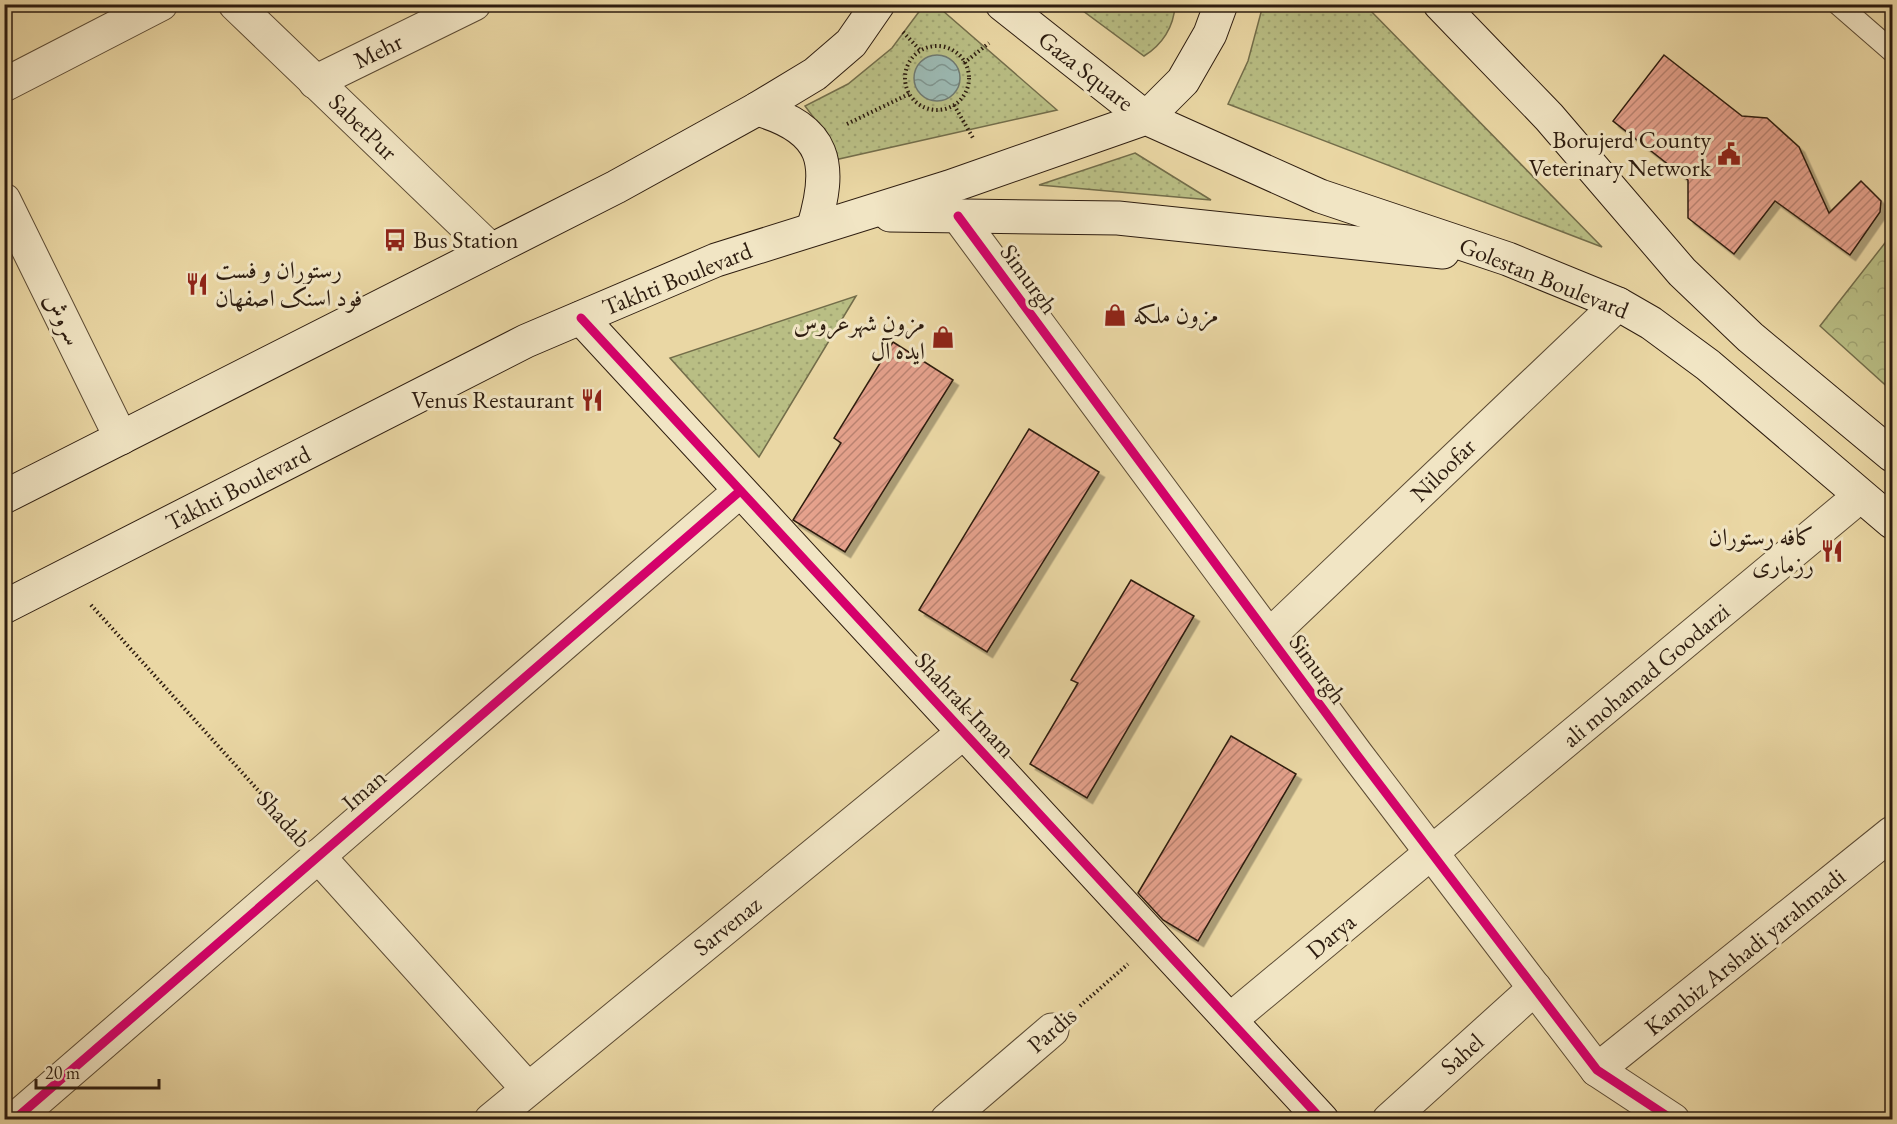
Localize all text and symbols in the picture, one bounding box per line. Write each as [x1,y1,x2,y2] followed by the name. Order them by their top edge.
[1032,24,1140,118] street label: Gaza Square
[348,25,407,76] street label: Mehr
[322,86,404,167] street label: SabetPur
[1529,124,1712,183] place label: Borujerd County Veterinary Network
[1716,141,1742,167] public building icon: Borujerd County Veterinary Network
[413,224,519,255] place label: Bus Station
[382,227,408,253] bus stop icon: Bus Station
[1455,229,1634,326] street label: Golestan Boulevard
[597,234,757,323] street label: Takhti Boulevard
[994,238,1065,320] street label: Simurgh
[215,254,362,313] place label: رستوران و فست فود اسنک اصفهان
[184,271,210,297] restaurant icon: رستوران و فست فود اسنک اصفهان
[37,287,89,351] street label: سروش
[1133,299,1218,332] place label: مزون ملکه
[1102,302,1128,328] shop icon: مزون ملکه
[793,307,925,366] place label: مزون شهرعروس ایده آل
[930,324,956,350] shop icon: مزون شهرعروس ایده آل
[411,384,574,415] place label: Venus Restaurant
[579,387,605,413] restaurant icon: Venus Restaurant
[1403,431,1482,508] street label: Niloofar
[160,437,316,537] street label: Takhti Boulevard
[1709,521,1814,580] place label: کافه رستوران رزماری
[1819,538,1845,564] restaurant icon: کافه رستوران رزماری
[1556,595,1736,754] street label: ali mohamad Goodarzi
[1283,628,1354,710] street label: Simurgh
[908,645,1023,765] street label: Shahrak Imam
[335,762,393,817] street label: Iman
[250,783,318,854] street label: Shadab
[1638,861,1852,1042] street label: Kambiz Arshadi yarahmadi
[686,889,767,962] street label: Sarvenaz
[1299,906,1362,965] street label: Darya
[1021,1000,1083,1060] street label: Pardis
[1433,1026,1490,1081] street label: Sahel
[36,1052,159,1090] scale bar
[45,1061,80,1084] text: 20 m

